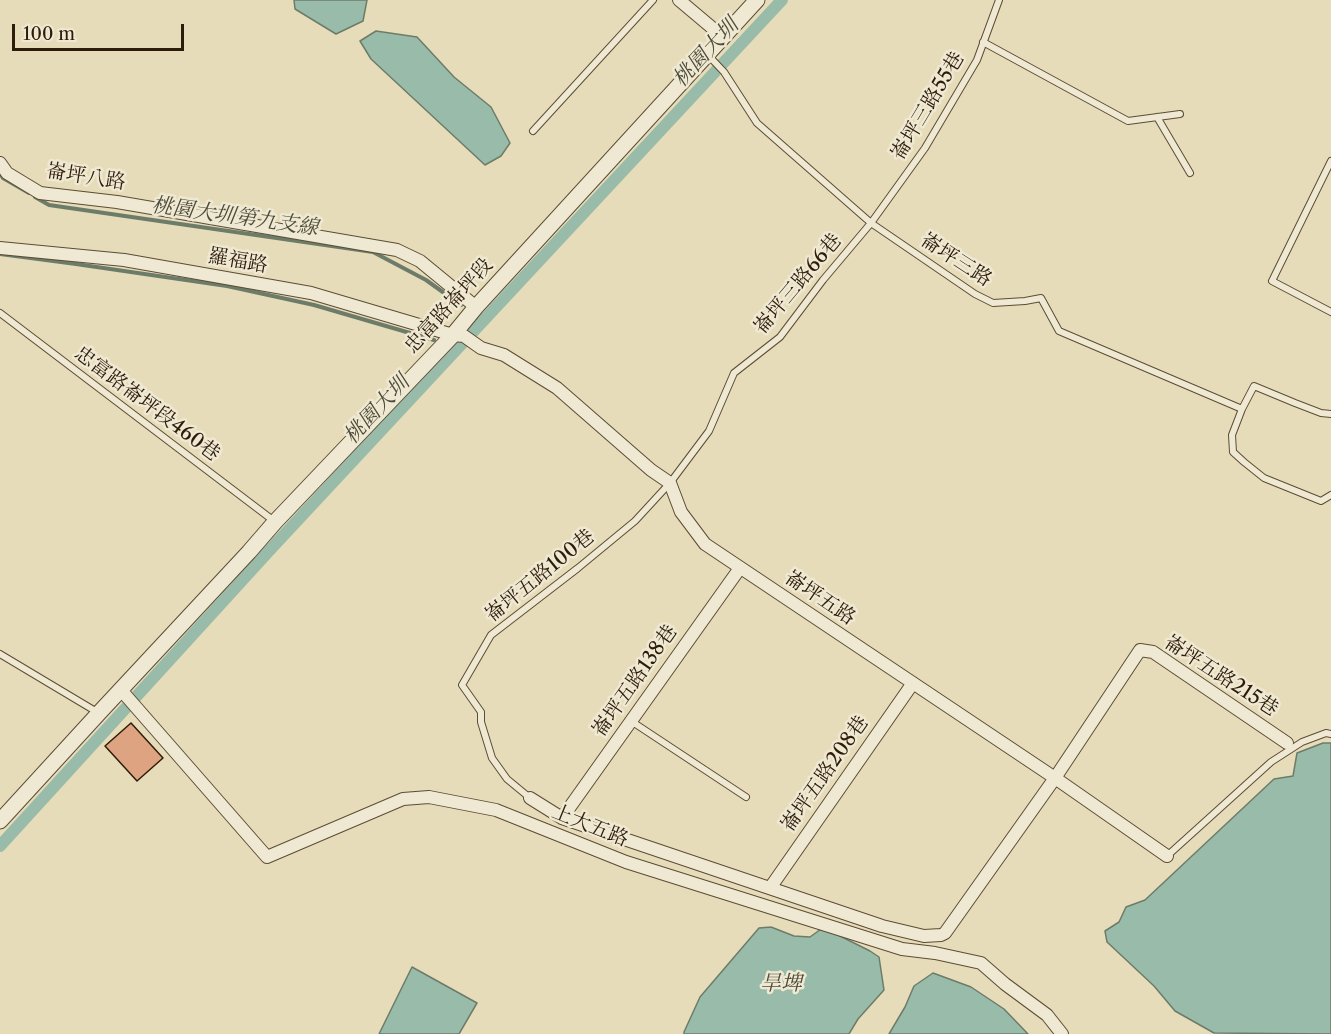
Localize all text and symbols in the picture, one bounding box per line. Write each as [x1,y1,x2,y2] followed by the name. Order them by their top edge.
[15,12,188,50] scale bar
[668,14,744,92] water label: 桃園大圳
[23,23,75,45] text: 100 m
[886,48,970,164] street label: 崙坪三路55巷
[45,159,127,195] street label: 崙坪八路
[150,193,320,241] water label: 桃園大圳第九支線
[916,228,996,292] street label: 崙坪三路
[749,229,847,339] street label: 崙坪三路66巷
[206,244,270,278] street label: 羅福路
[400,253,498,359] street label: 忠富路崙坪段
[70,341,224,467] street label: 忠富路崙坪段460巷
[339,371,415,449] water label: 桃園大圳
[480,525,600,627] street label: 崙坪五路100巷
[780,566,860,630] street label: 崙坪五路
[588,620,682,742] street label: 崙坪五路138巷
[1160,630,1282,722] street label: 崙坪五路215巷
[776,711,874,837] street label: 崙坪五路208巷
[548,800,632,852] street label: 上大五路
[760,971,802,997] water label: 旱埤

